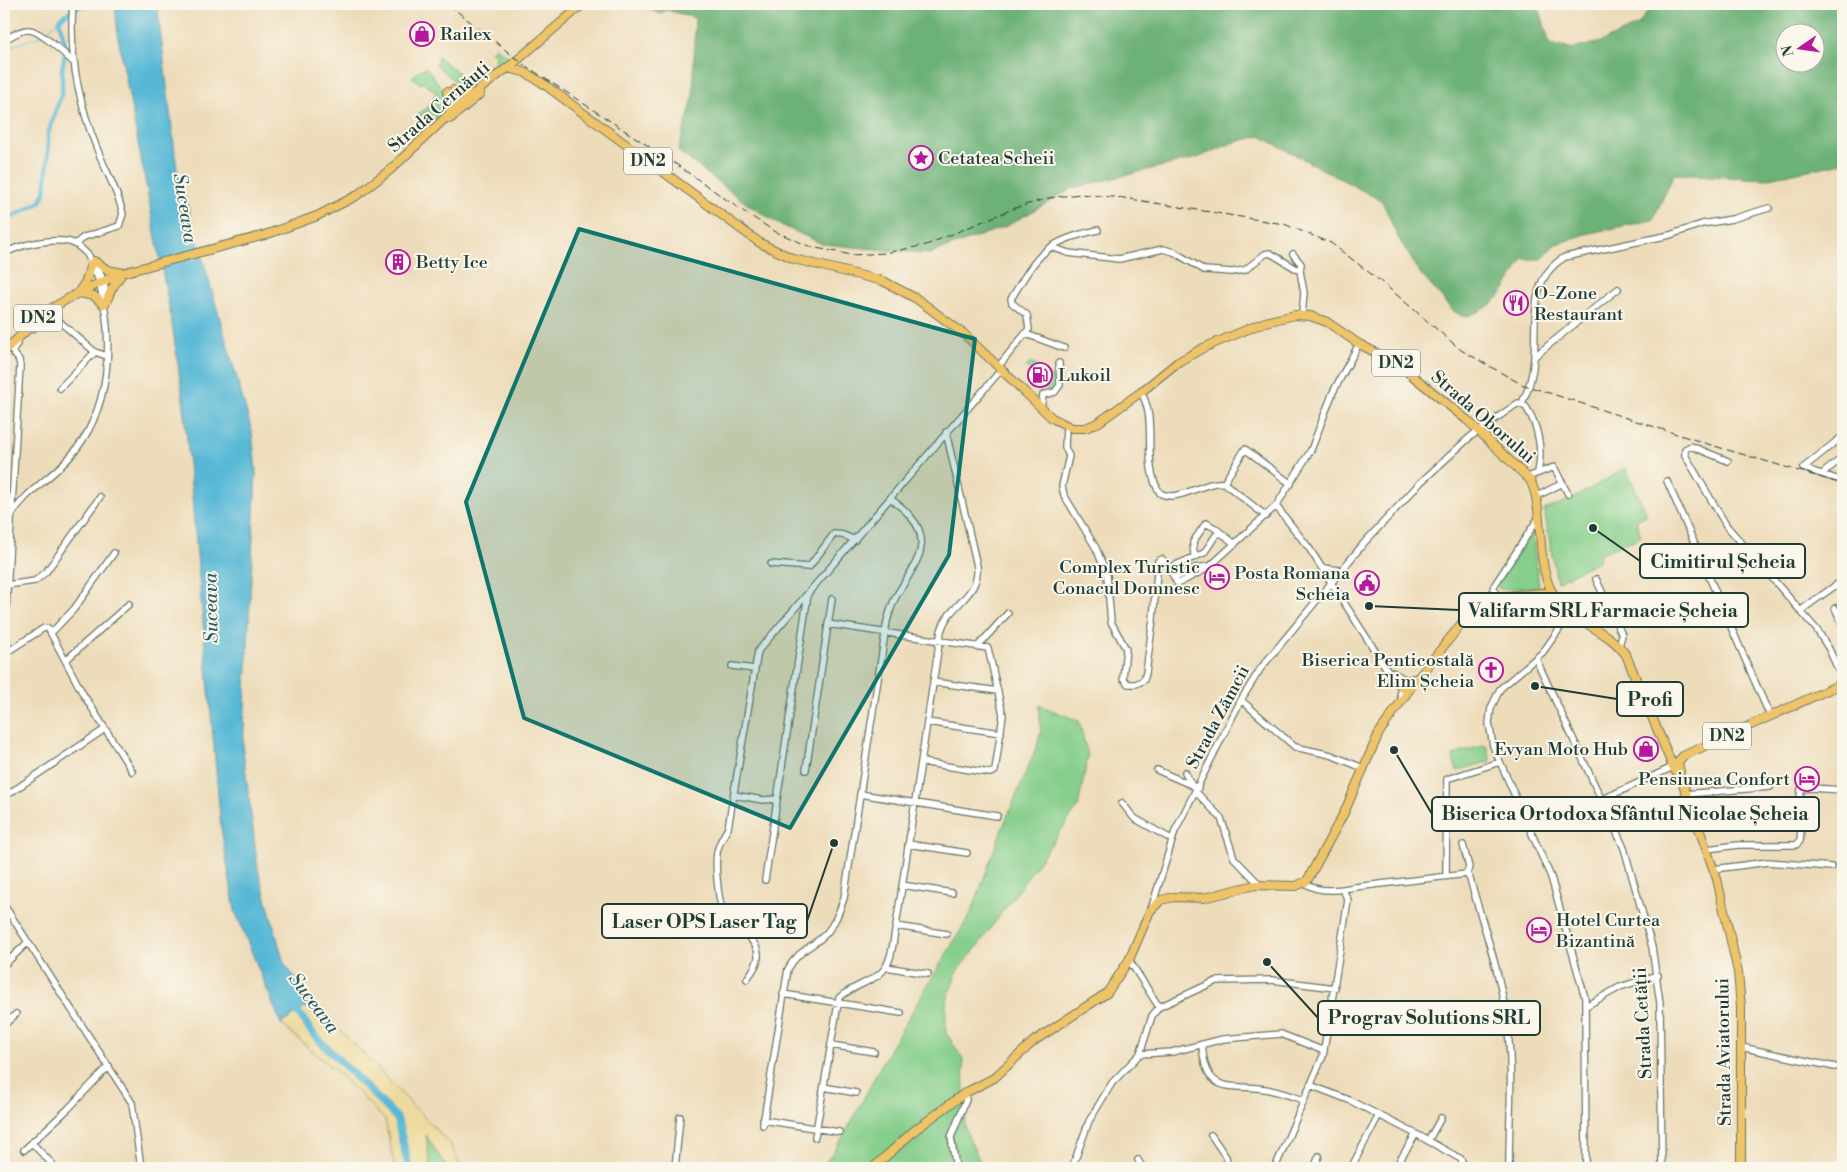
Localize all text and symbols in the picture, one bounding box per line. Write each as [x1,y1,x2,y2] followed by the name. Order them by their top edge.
[409,21,435,47] shop icon: Railex
[1774,22,1824,72] north arrow
[440,23,492,46] place label: Railex
[1778,43,1798,58] text: N
[383,56,495,158] street label: Strada Cernăuți
[908,145,934,171] place icon: Cetatea Scheii
[938,147,1054,170] place label: Cetatea Scheii
[624,148,672,175] road number: DN2
[168,171,202,245] water label: Suceava
[385,249,411,275] building icon: Betty Ice
[415,251,488,274] place label: Betty Ice
[1534,282,1624,326] place label: O-Zone Restaurant
[1503,290,1529,316] restaurant icon: O-Zone Restaurant
[14,304,62,332] road number: DN2
[1372,349,1420,376] road number: DN2
[1027,362,1053,388] fuel station icon: Lukoil
[1058,364,1111,387] place label: Lukoil
[1426,365,1540,469] street label: Strada Oborului
[1640,544,1805,578] callout: Cimitirul Șcheia
[1650,550,1796,574] text: Cimitirul Șcheia
[1053,556,1200,600] place label: Complex Turistic Conacul Domnesc
[1234,562,1351,606] place label: Posta Romana Scheia
[1204,564,1230,590] hotel icon: Complex Turistic Conacul Domnesc
[1354,570,1380,596] public building icon: Posta Romana Scheia
[198,572,224,643] water label: Suceava
[1459,593,1748,627] callout: Valifarm SRL Farmacie Șcheia
[1467,599,1738,623] text: Valifarm SRL Farmacie Șcheia
[1301,649,1475,693] place label: Biserica Penticostală Elim Șcheia
[1478,657,1504,683] church icon: Biserica Penticostală Elim Șcheia
[1181,661,1255,773] street label: Strada Zămcii
[1617,682,1683,716] callout: Profi
[1627,688,1673,712] text: Profi
[1703,722,1751,749] road number: DN2
[1633,736,1659,762] shop icon: Evyan Moto Hub
[1494,738,1628,761] place label: Evyan Moto Hub
[1794,766,1820,792] hotel icon: Pensiunea Confort
[1638,768,1791,791] place label: Pensiunea Confort
[1432,797,1819,831] callout: Biserica Ortodoxa Sfântul Nicolae Șcheia
[1442,802,1809,826] text: Biserica Ortodoxa Sfântul Nicolae Șcheia
[602,904,807,938] callout: Laser OPS Laser Tag
[1555,909,1661,953] place label: Hotel Curtea Bizantină
[612,910,798,934] text: Laser OPS Laser Tag
[1526,917,1552,943] hotel icon: Hotel Curtea Bizantină
[1629,966,1657,1080] street label: Strada Cetății
[283,968,345,1039] water label: Suceava
[1711,978,1737,1126] street label: Strada Aviatorului
[1318,1001,1540,1035] callout: Prograv Solutions SRL
[1328,1006,1530,1030] text: Prograv Solutions SRL

